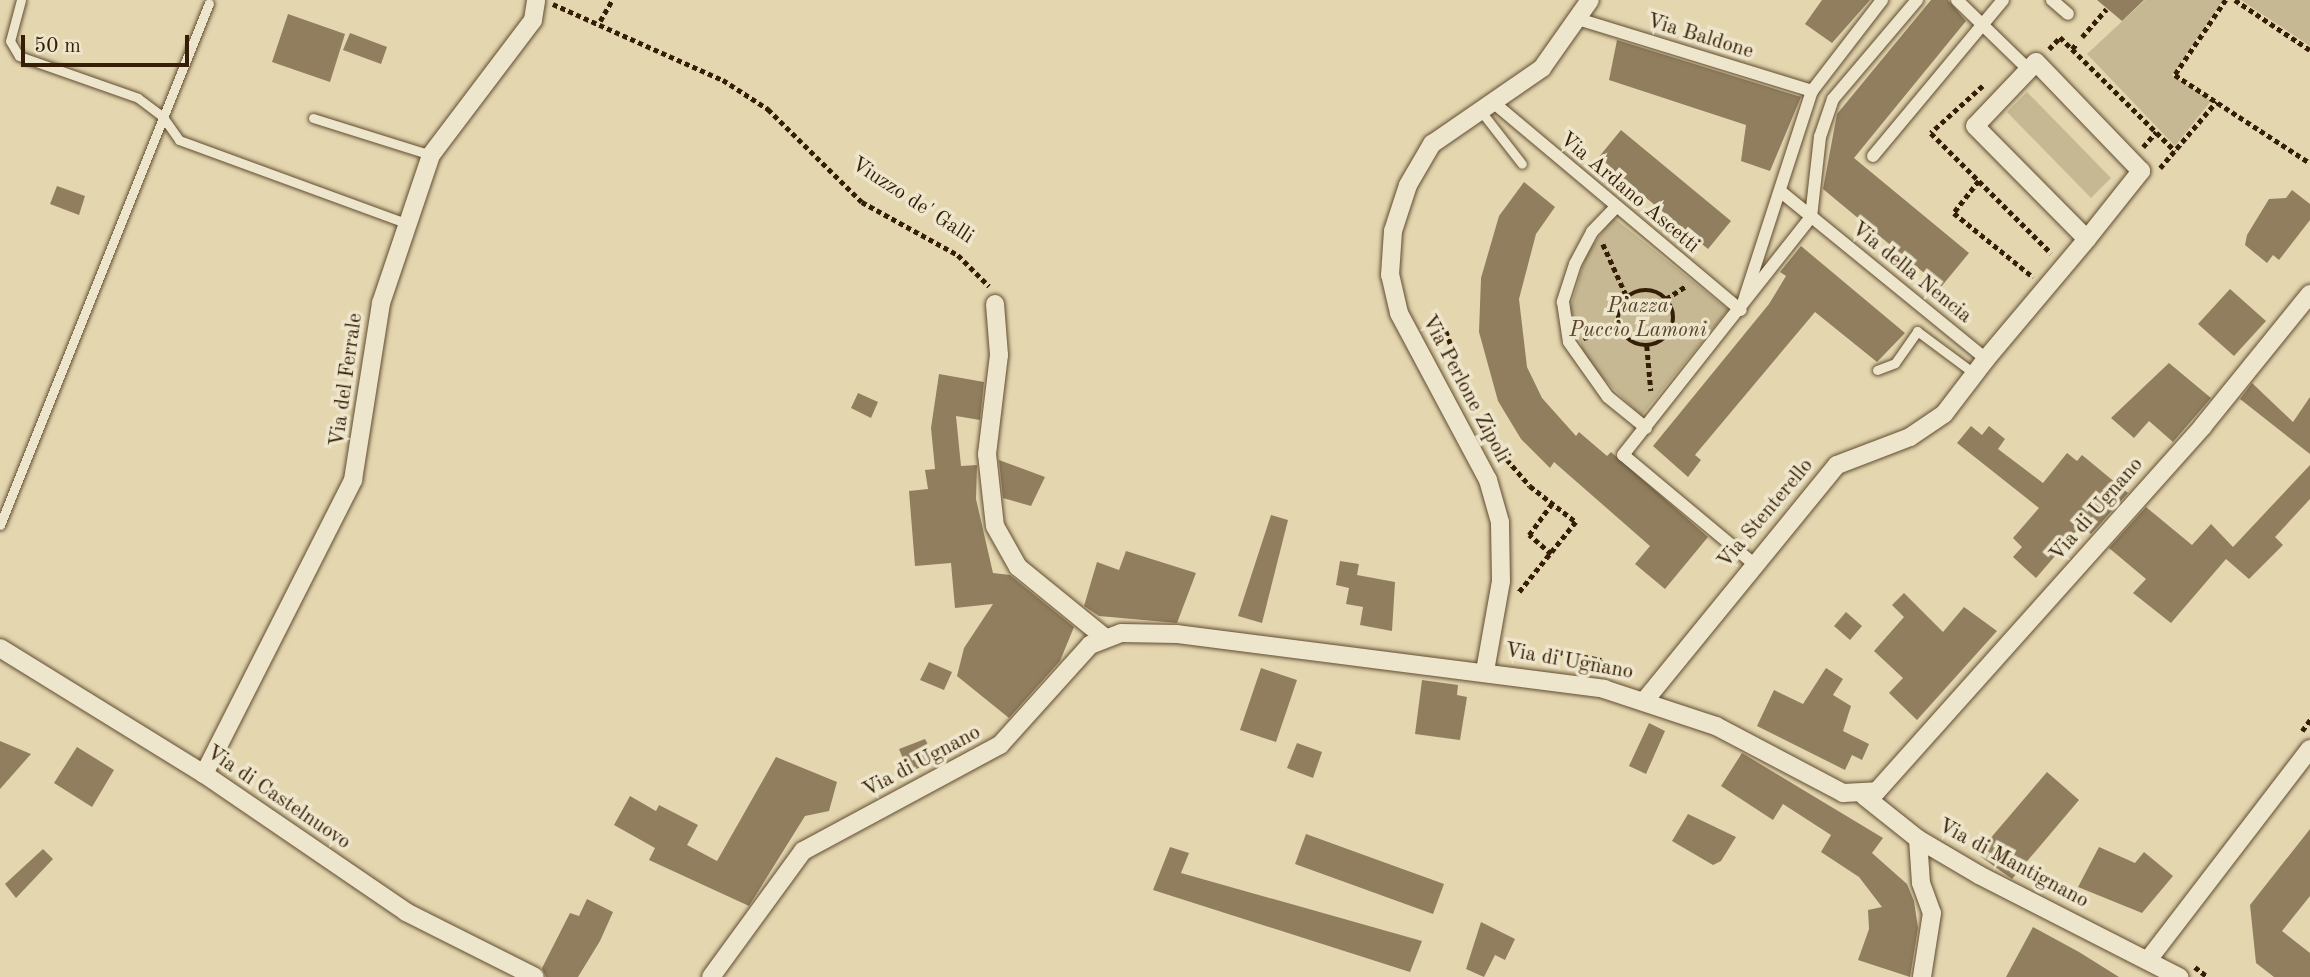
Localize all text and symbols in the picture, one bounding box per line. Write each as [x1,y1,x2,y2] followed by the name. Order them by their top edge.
[1644,9,1756,65] street label: Via Baldone
[24,21,192,65] scale bar
[34,36,81,57] text: 50 m
[1554,127,1704,259] street label: Via Ardano Ascetti
[846,152,978,250] street label: Viuzzo de' Galli
[1846,217,1976,329] street label: Via della Nencia
[1569,294,1707,344] park label: Piazza Puccio Lamoni
[1415,311,1515,467] street label: Via Perlone Zipoli
[325,312,369,448] street label: Via del Ferrale
[2045,453,2149,567] street label: Via di Ugnano
[1713,454,1819,574] street label: Via Stenterello
[1503,638,1635,686] street label: Via di Ugnano
[859,720,985,804] street label: Via di Ugnano
[201,740,355,856] street label: Via di Castelnuovo
[1933,814,2093,914] street label: Via di Mantignano

